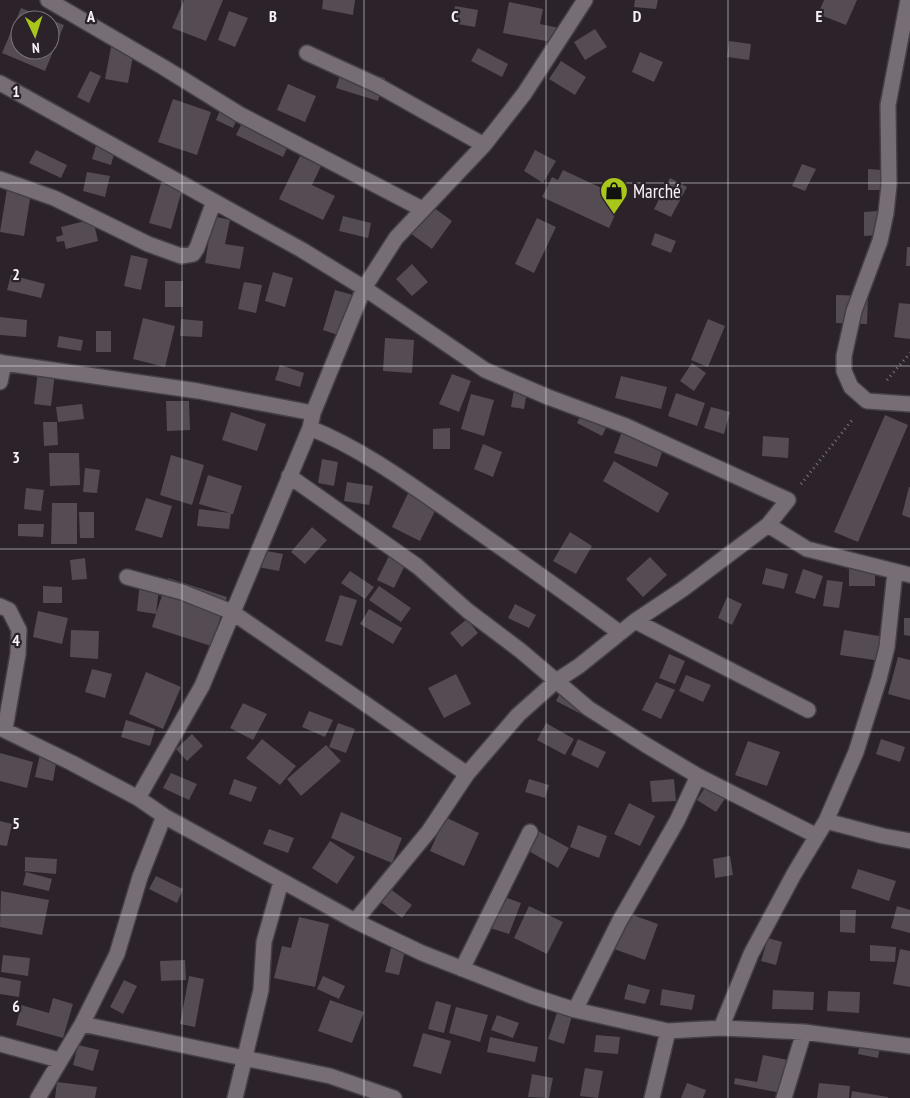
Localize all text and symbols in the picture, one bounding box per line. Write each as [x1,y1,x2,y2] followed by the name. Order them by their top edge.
[86,6,96,26] text: A
[269,6,277,26] text: B
[451,6,459,26] text: C
[633,6,642,26] text: D
[816,6,823,26] text: E
[10,10,60,60] north arrow
[32,39,40,57] text: N
[12,81,20,101] text: 1
[599,176,629,215] shop icon: Marché
[633,179,681,203] place label: Marché
[12,264,20,284] text: 2
[12,447,20,467] text: 3
[12,630,20,650] text: 4
[12,813,20,833] text: 5
[12,996,20,1016] text: 6

